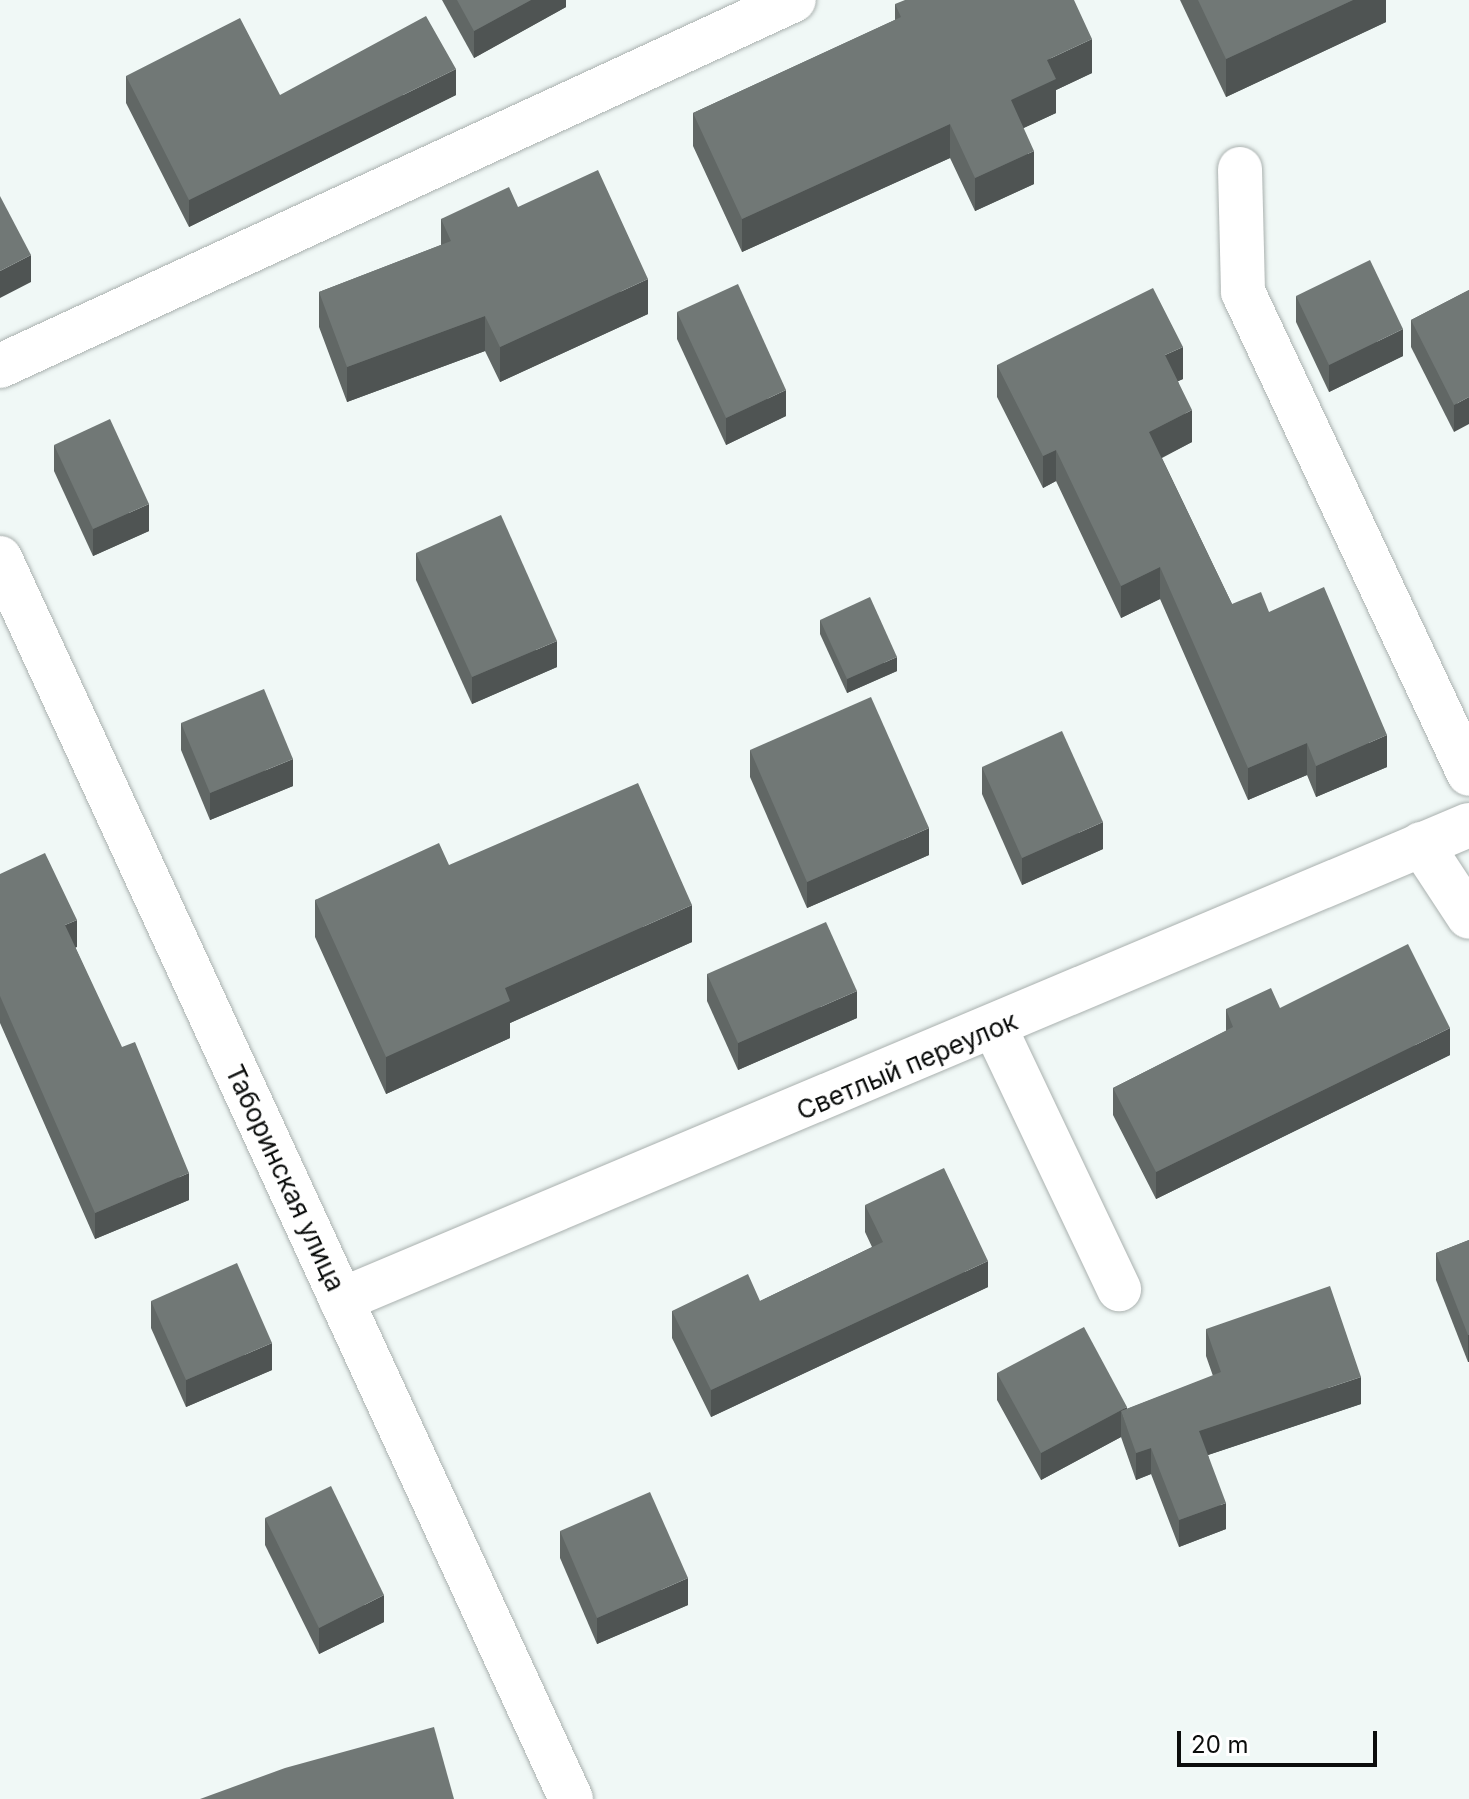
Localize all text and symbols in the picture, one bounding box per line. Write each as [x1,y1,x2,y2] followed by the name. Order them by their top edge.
[792,1005,1022,1127] street label: Светлый переулок
[219,1060,351,1296] street label: Таборинская улица
[1181,1715,1381,1765] scale bar
[1191,1730,1249,1759] text: 20 m

